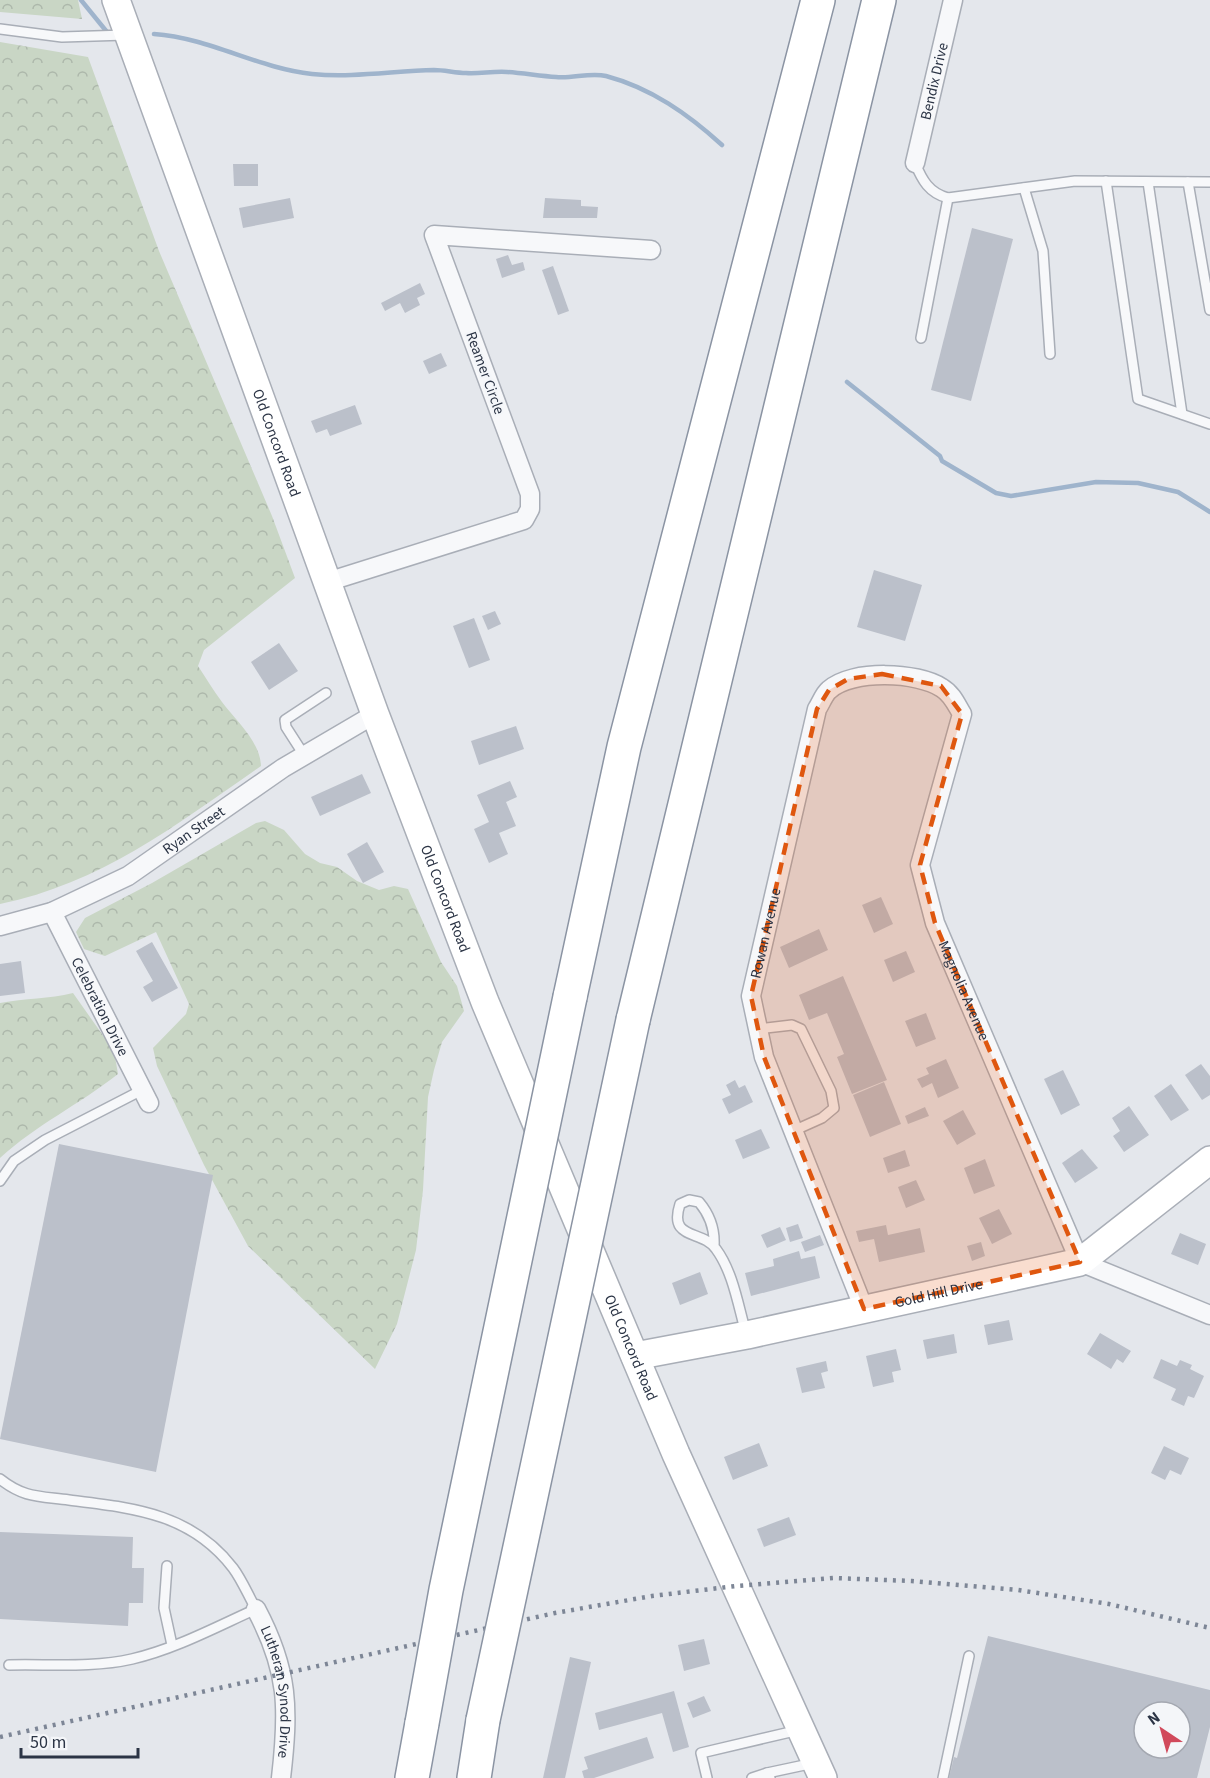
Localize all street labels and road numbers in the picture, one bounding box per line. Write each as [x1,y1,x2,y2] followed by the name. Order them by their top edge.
[915,40,953,122] street label: Bendix Drive
[460,329,510,417] street label: Reamer Circle
[247,386,306,500] street label: Old Concord Road
[158,801,229,859] street label: Ryan Street
[415,842,475,955] street label: Old Concord Road
[745,886,786,980] street label: Rowan Avenue
[933,937,995,1044] street label: Magnolia Avenue
[66,953,134,1060] street label: Celebration Drive
[893,1273,984,1313] street label: Gold Hill Drive
[599,1291,663,1404] street label: Old Concord Road
[255,1622,296,1759] street label: Lutheran Synod Drive

